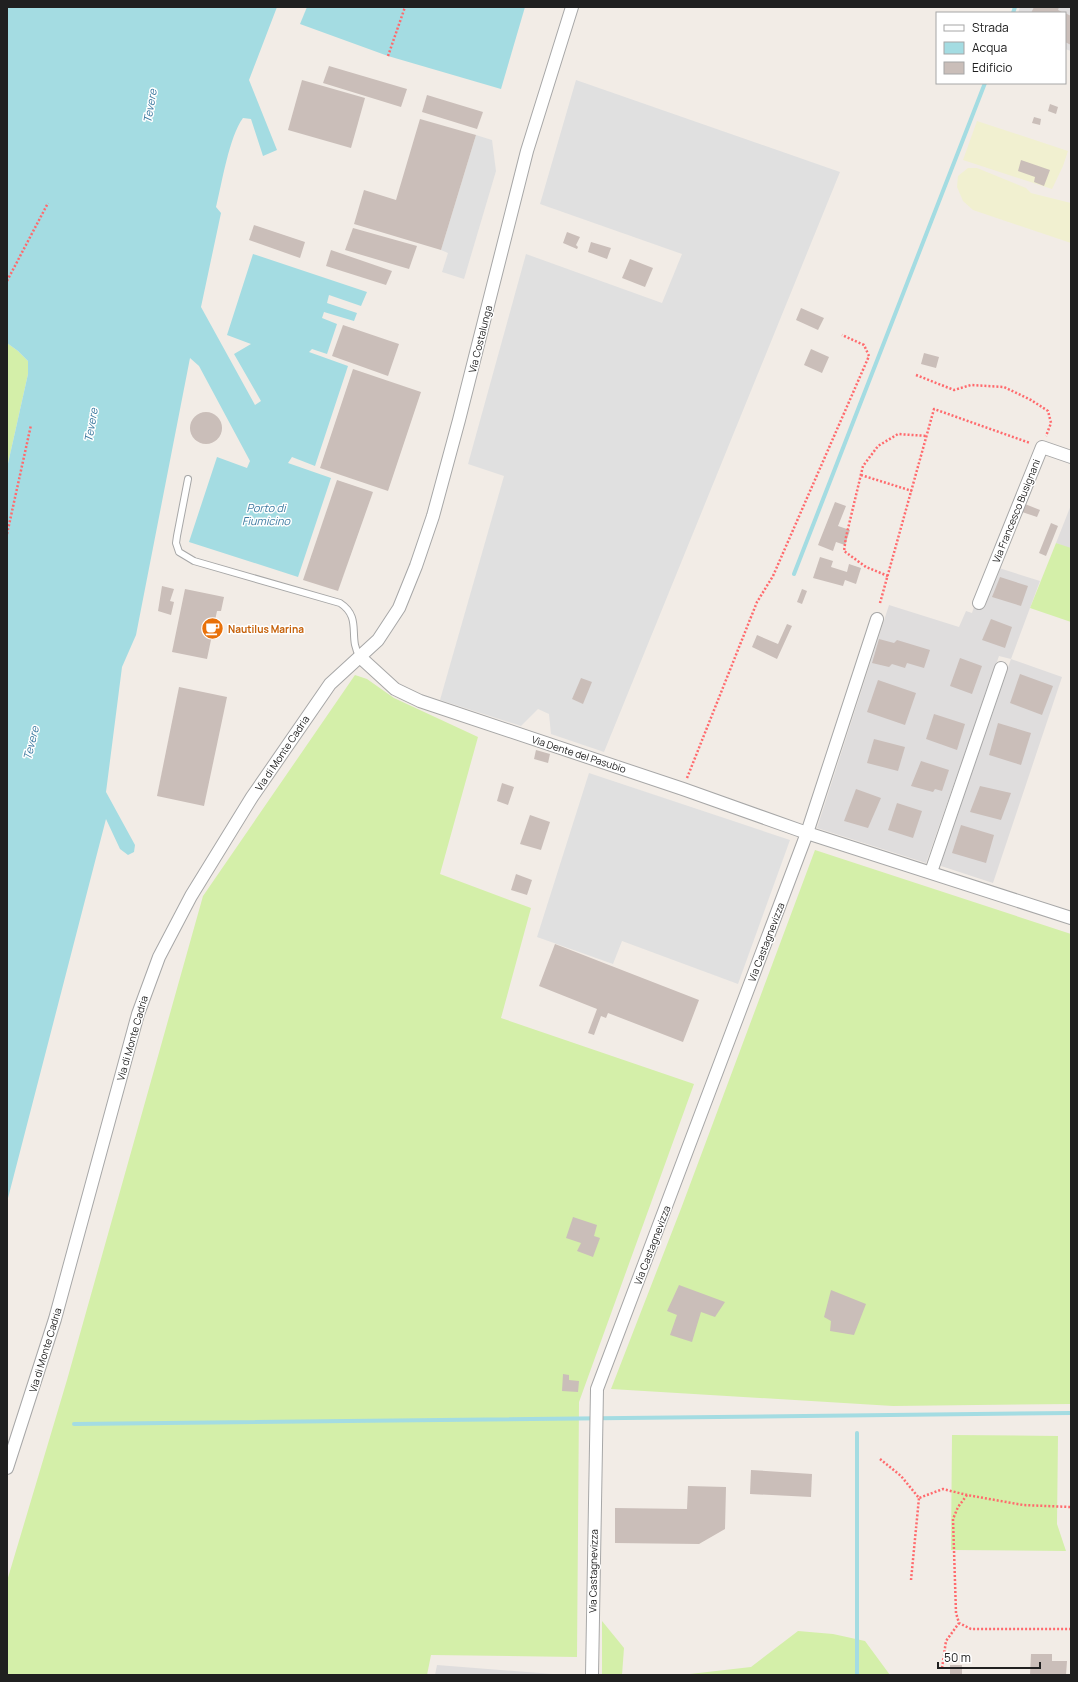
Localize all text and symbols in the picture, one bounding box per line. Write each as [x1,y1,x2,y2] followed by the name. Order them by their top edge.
[936,12,1066,84] legend
[972,19,1009,36] text: Strada
[972,39,1007,56] text: Acqua
[972,59,1012,76] text: Edificio
[139,87,160,124] water label: Tevere
[465,304,495,374] street label: Via Costalunga
[80,406,101,443] water label: Tevere
[989,457,1043,565] street label: Via Francesco Busignani
[242,500,292,528] water label: Porto di Fiumicino
[199,616,225,642] cafe icon: Nautilus Marina
[228,622,304,636] place label: Nautilus Marina
[252,713,312,793] street label: Via di Monte Cadria
[19,724,42,761] water label: Tevere
[530,732,628,776] street label: Via Dente del Pasubio
[744,900,788,984] street label: Via Castagnevizza
[113,994,151,1082] street label: Via di Monte Cadria
[630,1203,674,1287] street label: Via Castagnevizza
[25,1306,65,1394] street label: Via di Monte Cadria
[585,1529,601,1613] street label: Via Castagnevizza
[938,1644,1040,1670] scale bar
[944,1649,971,1666] text: 50 m

